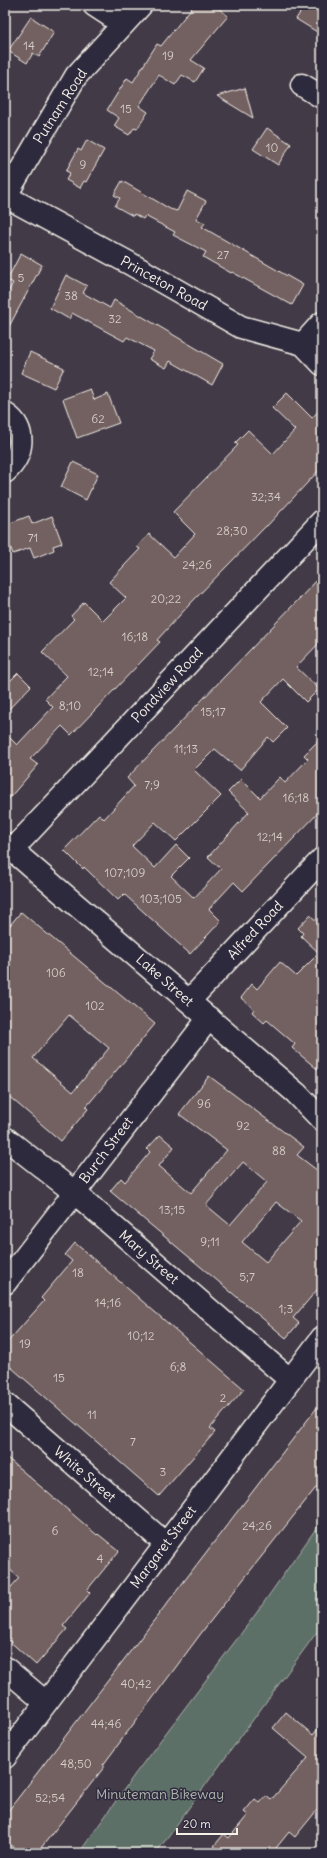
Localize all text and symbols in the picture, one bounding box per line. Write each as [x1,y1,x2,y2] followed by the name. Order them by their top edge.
[23,38,35,53] house number: 14
[162,48,174,63] house number: 19
[29,65,91,147] street label: Putnam Road
[120,101,132,116] house number: 15
[266,140,278,155] house number: 10
[80,157,87,172] house number: 9
[217,247,229,262] house number: 27
[117,252,211,314] street label: Princeton Road
[18,270,25,285] house number: 5
[64,288,78,303] house number: 38
[108,311,122,326] house number: 32
[91,411,105,426] house number: 62
[251,489,281,504] house number: 32;34
[216,523,248,538] house number: 28;30
[28,530,38,545] house number: 71
[182,557,212,572] house number: 24;26
[151,591,182,606] house number: 20;22
[122,629,148,644] house number: 16;18
[127,643,207,727] street label: Pondview Road
[88,664,114,679] house number: 12;14
[59,698,81,713] house number: 8;10
[200,704,226,719] house number: 15;17
[174,741,198,756] house number: 11;13
[144,777,160,792] house number: 7;9
[283,790,309,805] house number: 16;18
[257,829,283,844] house number: 12;14
[105,865,146,880] house number: 107;109
[140,891,182,906] house number: 103;105
[223,897,287,963] street label: Alfred Road
[132,950,198,1010] street label: Lake Street
[46,965,66,980] house number: 106
[85,998,105,1013] house number: 102
[197,1096,211,1111] house number: 96
[75,1113,137,1187] street label: Burch Street
[236,1118,250,1133] house number: 92
[272,1143,286,1158] house number: 88
[159,1202,185,1217] house number: 13;15
[115,1226,183,1288] street label: Mary Street
[200,1234,220,1249] house number: 9;11
[72,1265,84,1280] house number: 18
[239,1269,255,1284] house number: 5;7
[95,1295,121,1310] house number: 14;16
[279,1301,293,1316] house number: 1;3
[128,1328,155,1343] house number: 10;12
[19,1336,31,1351] house number: 19
[170,1359,186,1374] house number: 6;8
[53,1370,65,1385] house number: 15
[220,1390,227,1405] house number: 2
[87,1407,97,1422] house number: 11
[130,1434,136,1449] house number: 7
[50,1442,120,1506] street label: White Street
[160,1464,167,1479] house number: 3
[126,1502,200,1592] street label: Margaret Street
[242,1518,272,1533] house number: 24;26
[52,1523,59,1538] house number: 6
[97,1551,104,1566] house number: 4
[120,1676,152,1691] house number: 40;42
[91,1716,121,1731] house number: 44;46
[60,1756,92,1771] house number: 48;50
[96,1785,224,1803] park label: Minuteman Bikeway
[35,1790,65,1805] house number: 52;54
[177,1810,237,1836] scale bar
[183,1816,211,1831] text: 20 m

